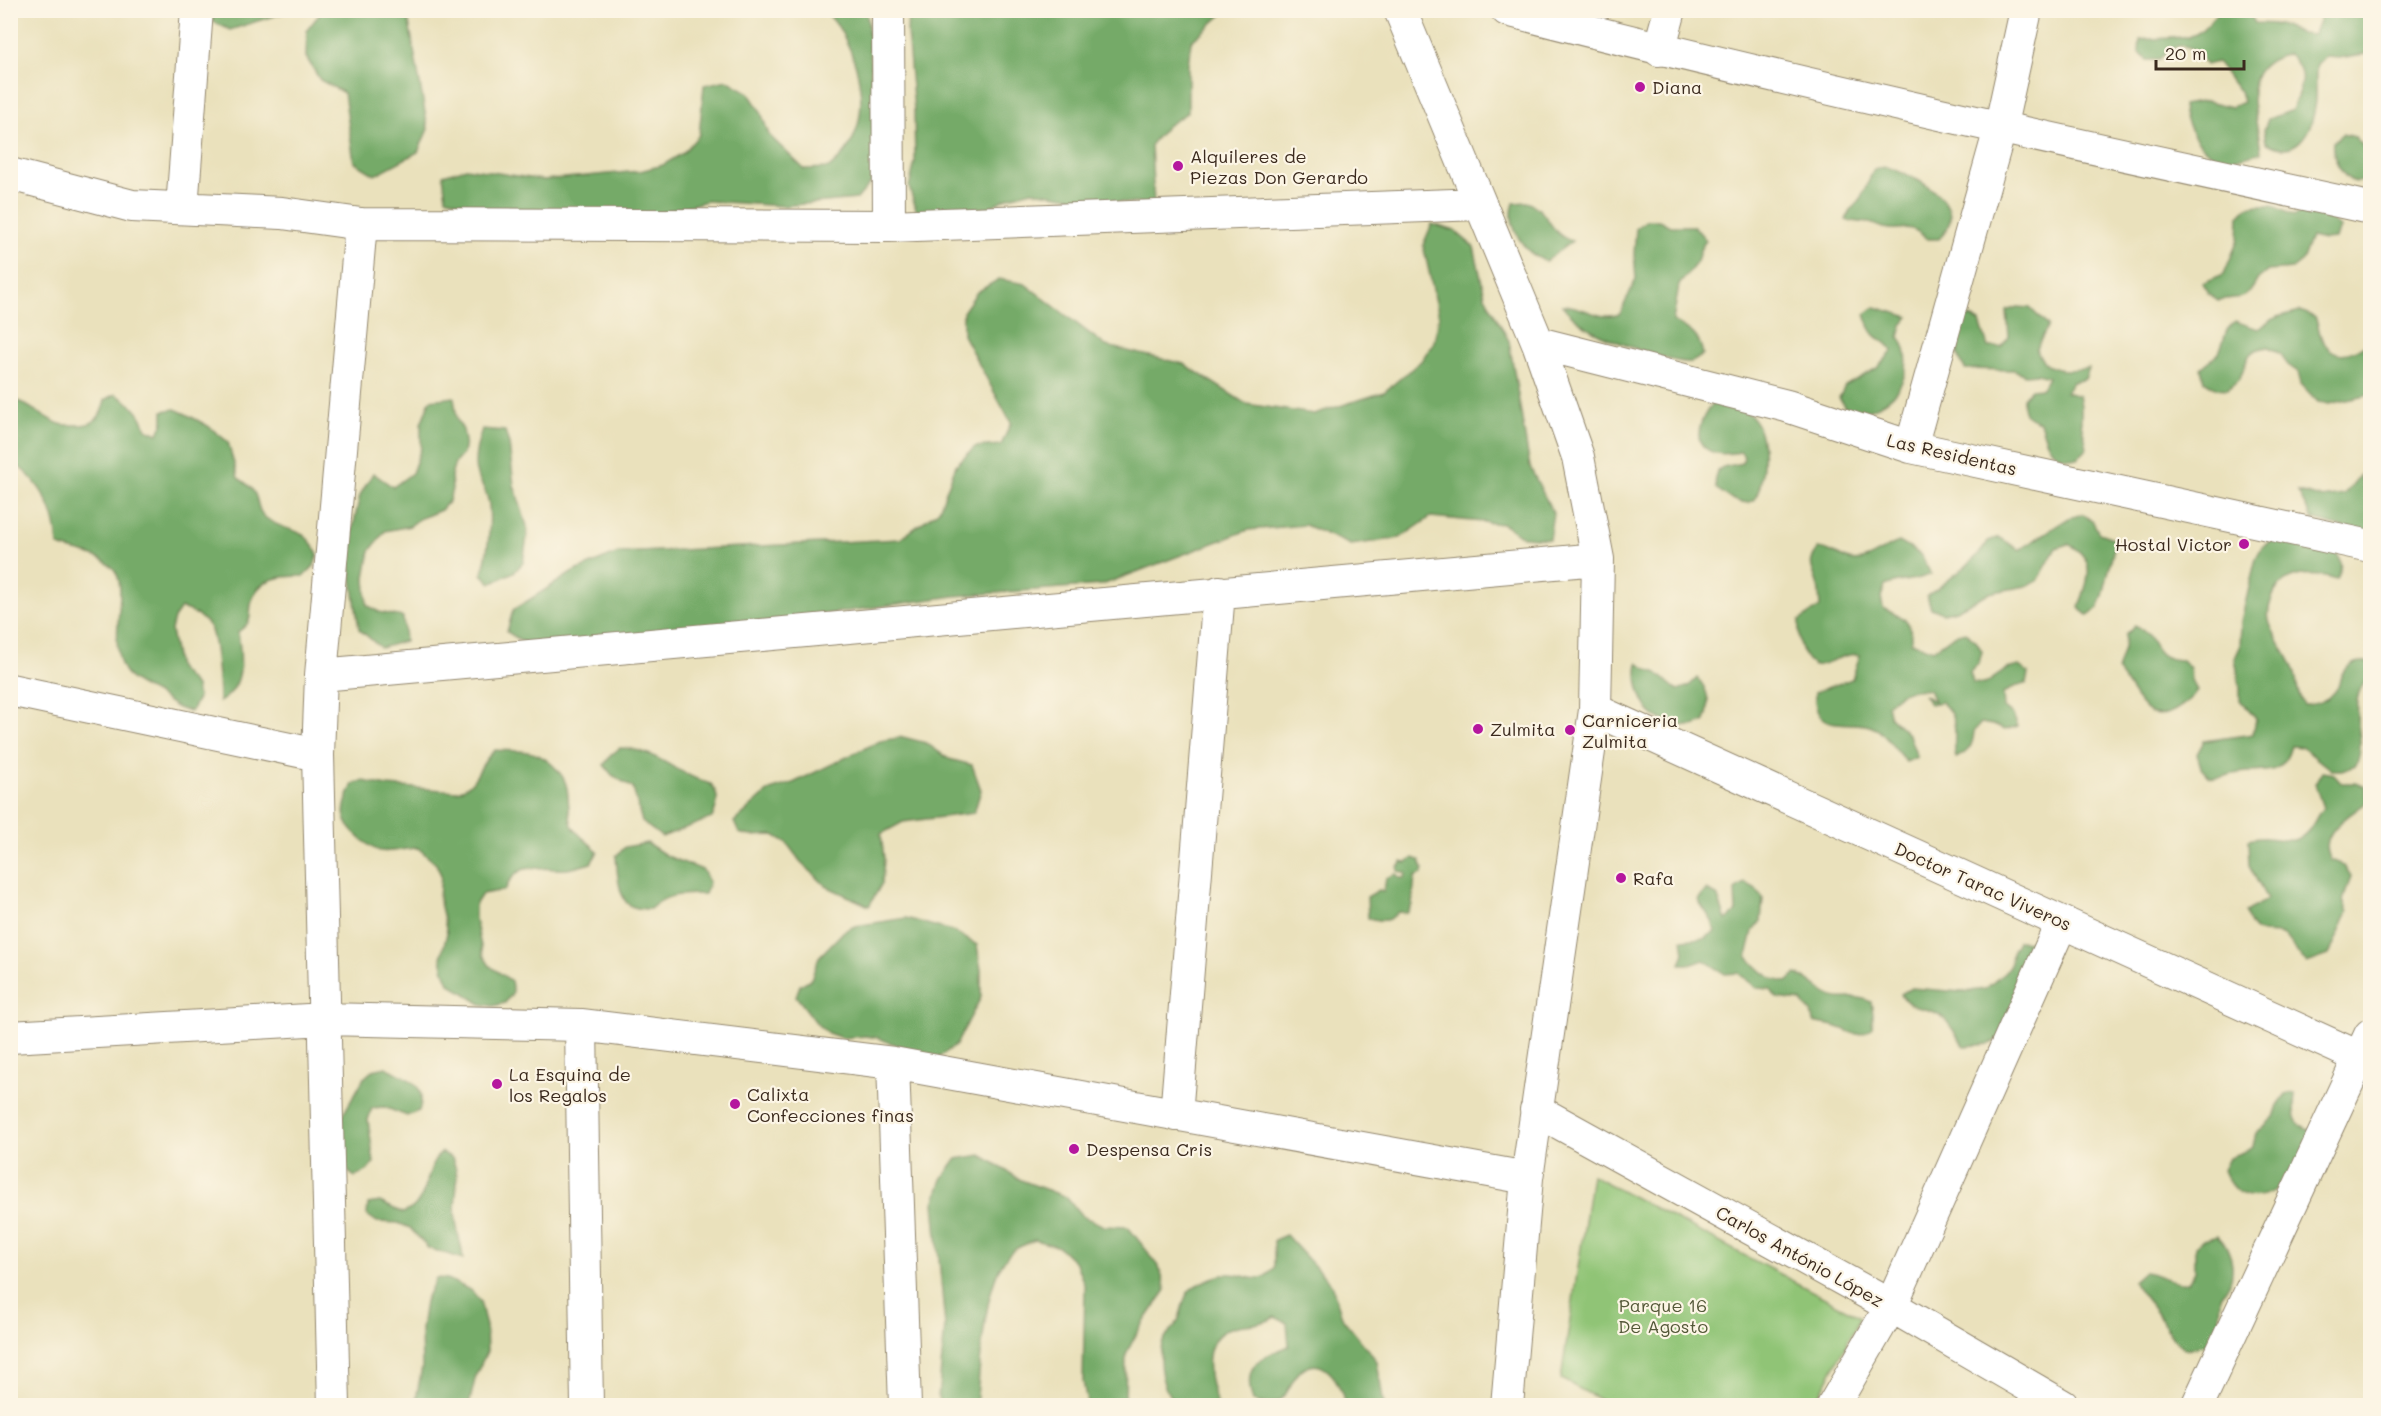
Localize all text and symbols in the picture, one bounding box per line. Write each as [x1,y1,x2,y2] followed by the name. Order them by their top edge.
[2156,33,2244,71] scale bar
[2165,41,2206,65] text: 20 m
[1652,75,1702,99] place label: Diana
[1633,80,1647,94] marker: Diana
[1190,144,1368,189] place label: Alquileres de Piezas Don Gerardo
[1171,159,1185,173] marker: Alquileres de Piezas Don Gerardo
[1885,427,2019,481] street label: Las Residentas
[2115,532,2232,556] place label: Hostal Victor
[2237,537,2251,551] marker: Hostal Victor
[1582,708,1678,753] place label: Carniceria Zulmita
[1490,717,1555,741] place label: Zulmita
[1471,722,1485,736] marker: Zulmita
[1563,723,1577,737] marker: Carniceria Zulmita
[1891,836,2075,936] street label: Doctor Tarac Viveros
[1633,866,1674,890] place label: Rafa
[1614,871,1628,885] marker: Rafa
[509,1062,631,1107] place label: La Esquina de los Regalos
[490,1077,504,1091] marker: La Esquina de los Regalos
[747,1082,914,1127] place label: Calixta Confecciones finas
[728,1097,742,1111] marker: Calixta Confecciones finas
[1086,1137,1212,1161] place label: Despensa Cris
[1067,1142,1081,1156] marker: Despensa Cris
[1712,1200,1888,1312] street label: Carlos António López
[1618,1293,1708,1338] park label: Parque 16 De Agosto

